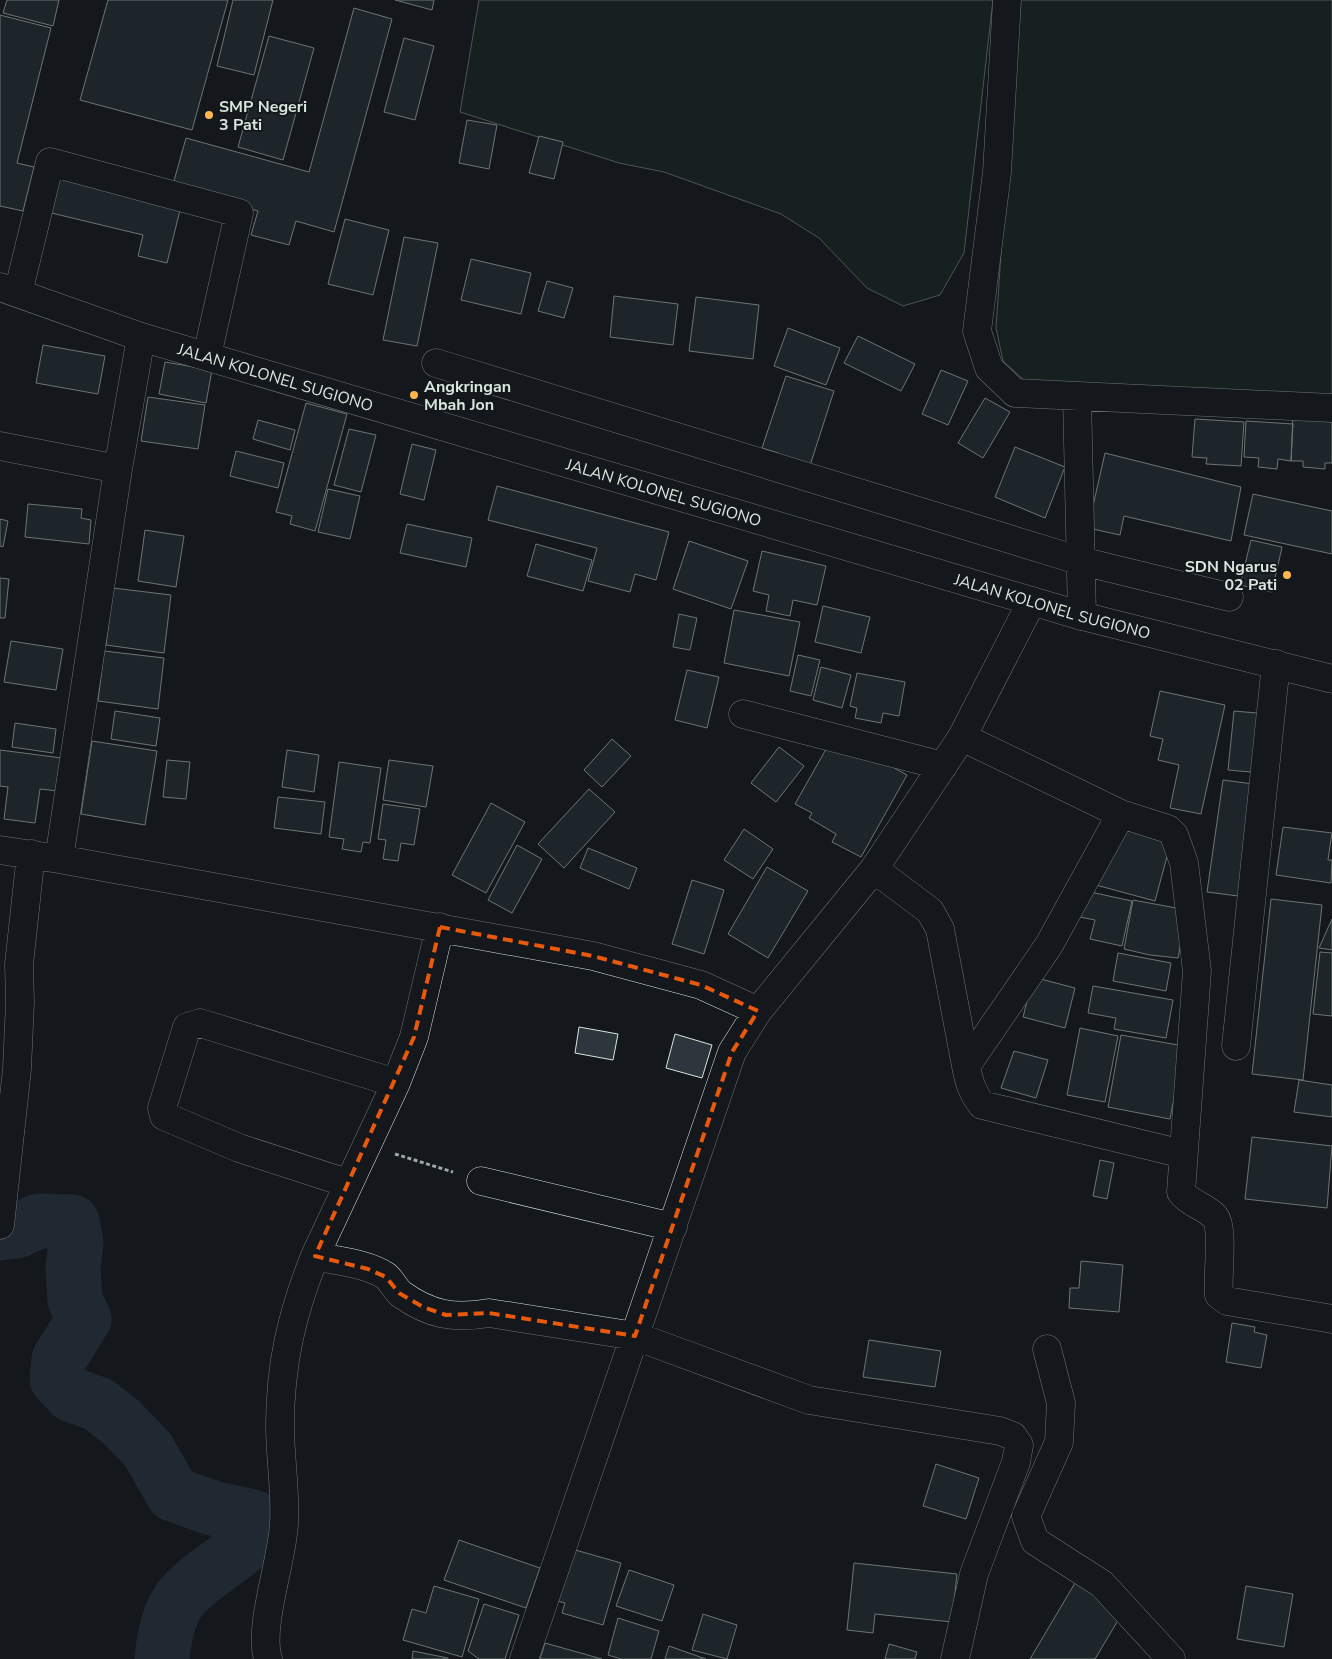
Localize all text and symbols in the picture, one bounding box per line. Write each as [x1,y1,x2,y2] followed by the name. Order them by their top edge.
[219,96,307,136] place label: SMP Negeri 3 Pati
[203,109,215,121] marker: SMP Negeri 3 Pati
[174,338,376,417] street label: JALAN KOLONEL SUGIONO
[424,376,511,416] place label: Angkringan Mbah Jon
[408,389,420,401] marker: Angkringan Mbah Jon
[562,453,764,532] street label: JALAN KOLONEL SUGIONO
[1185,556,1277,596] place label: SDN Ngarus 02 Pati
[951,568,1153,645] street label: JALAN KOLONEL SUGIONO
[1281,569,1293,581] marker: SDN Ngarus 02 Pati

